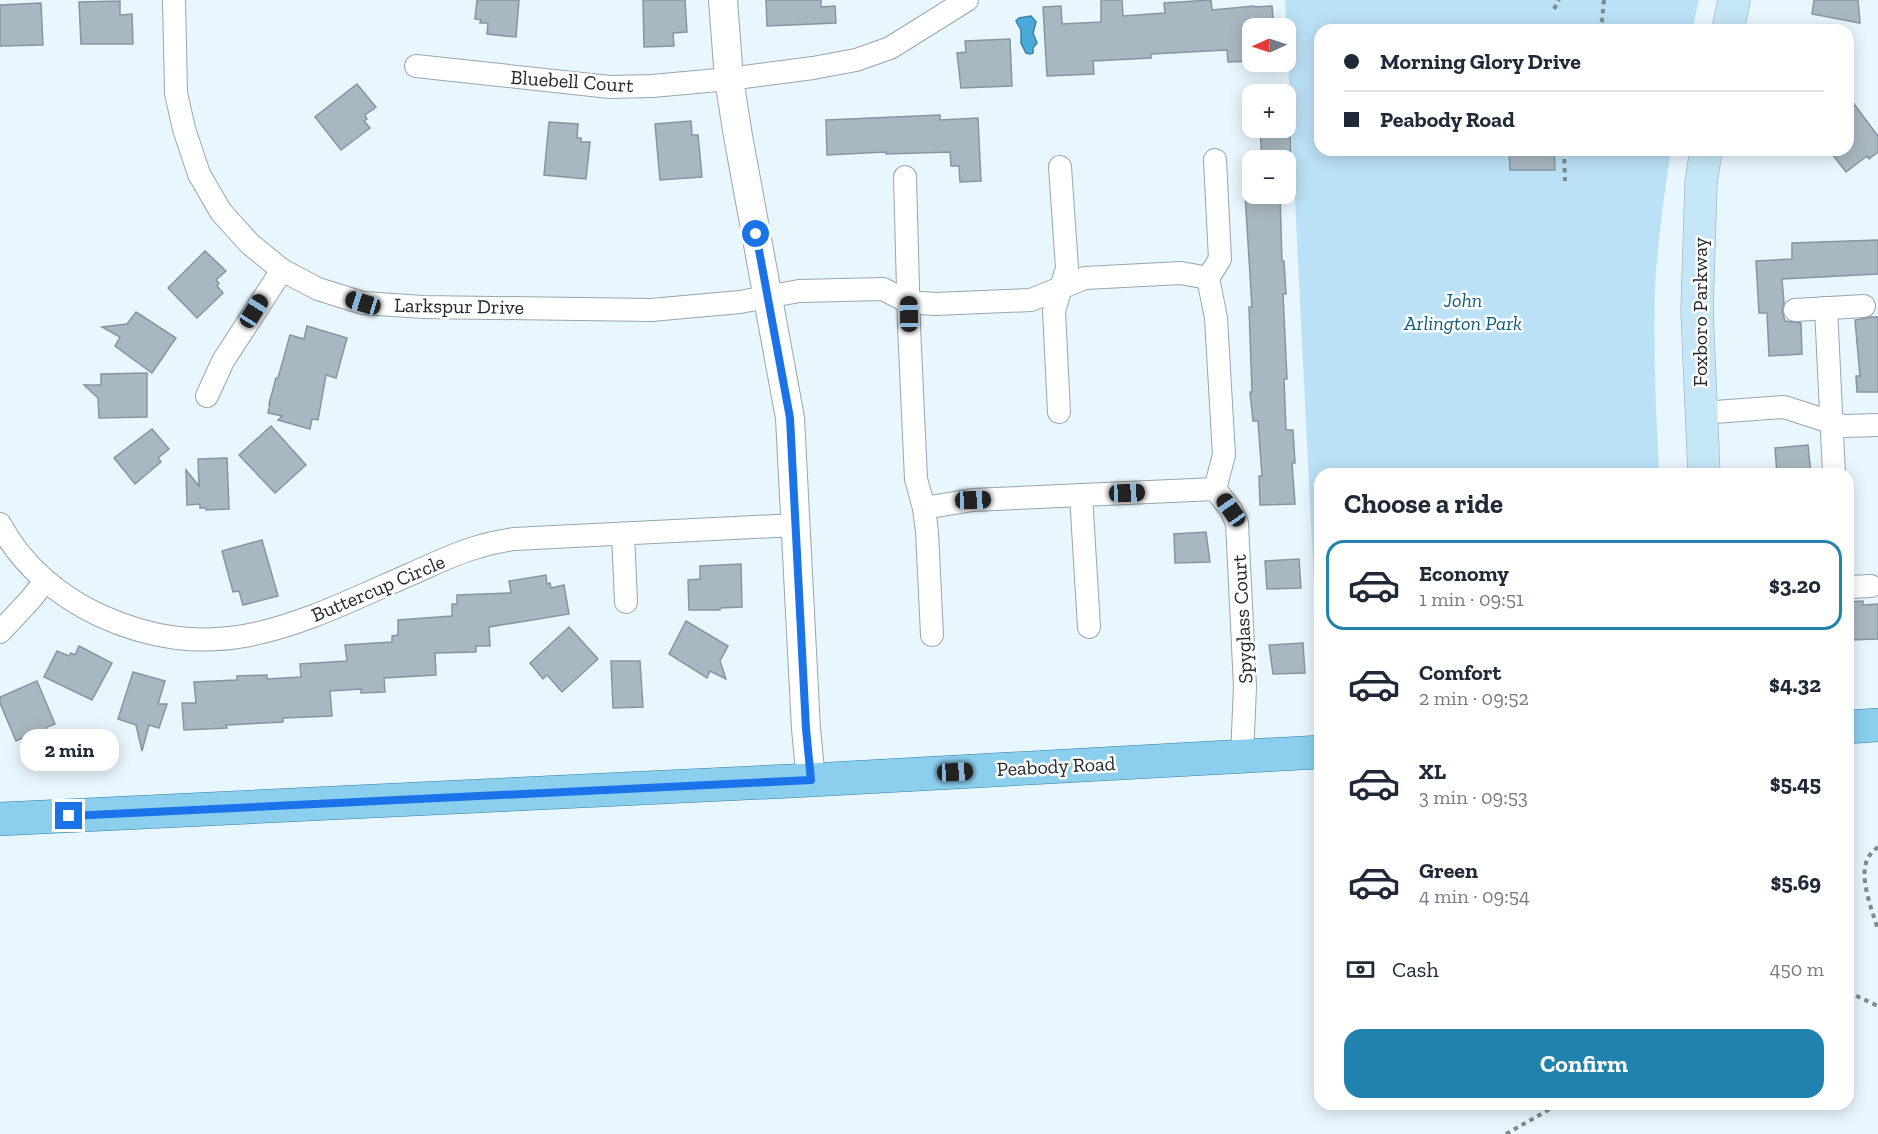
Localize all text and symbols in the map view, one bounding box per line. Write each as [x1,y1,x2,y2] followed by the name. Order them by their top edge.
[1242,18,1296,72] north arrow
[1242,18,1296,204] map controls
[1380,48,1581,75] text: Morning Glory Drive
[510,65,635,97] street label: Bluebell Court
[1242,84,1296,138] button: +
[1380,106,1515,133] text: Peabody Road
[1242,150,1296,204] button: −
[742,220,769,247] route start
[1688,236,1712,387] street label: Foxboro Parkway
[1403,288,1522,335] park label: John Arlington Park
[343,289,383,317] car
[237,291,271,331] car
[394,293,524,319] street label: Larkspur Drive
[900,296,918,332] car
[1109,483,1145,503] car
[1344,488,1503,520] text: Choose a ride
[955,490,991,510] car
[1213,490,1249,530] car
[308,549,448,627] street label: Buttercup Circle
[1227,553,1257,684] street label: Spyglass Court
[1347,558,1401,612] icon: car
[1419,560,1509,587] text: Economy
[1769,572,1821,599] text: $3.20
[1419,587,1524,611] text: 1 min · 09:51
[1347,657,1401,711] icon: car
[1419,659,1501,686] text: Comfort
[1769,671,1821,698] text: $4.32
[1419,686,1529,710] text: 2 min · 09:52
[20,729,118,771] callout: 2 min
[45,738,94,762] text: 2 min
[996,751,1116,781] street label: Peabody Road
[1347,756,1401,810] icon: car
[1419,758,1446,785] text: XL
[937,762,973,782] car
[1770,770,1821,797] text: $5.45
[1419,785,1528,809] text: 3 min · 09:53
[55,802,82,829] route end
[1347,855,1401,909] icon: car
[1419,857,1478,884] text: Green
[1770,869,1821,896] text: $5.69
[1419,884,1530,908] text: 4 min · 09:54
[1344,953,1377,986] icon: cash
[1392,956,1439,983] text: Cash
[1770,957,1824,981] text: 450 m
[1344,1029,1824,1098] button: Confirm

